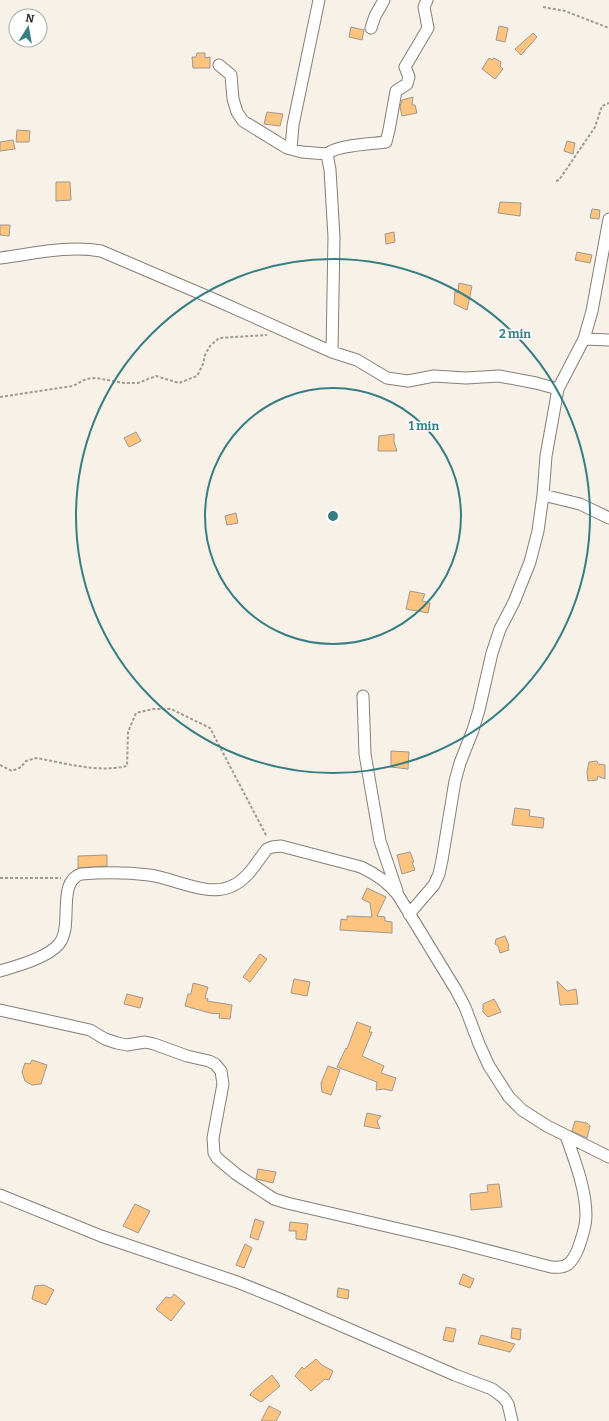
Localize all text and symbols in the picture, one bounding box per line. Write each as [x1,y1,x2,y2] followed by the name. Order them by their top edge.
[8,8,48,48] north arrow
[24,11,36,26] text: N
[499,327,531,341] text: 2 min
[409,419,439,433] text: 1 min
[326,509,340,523] centre of rings

